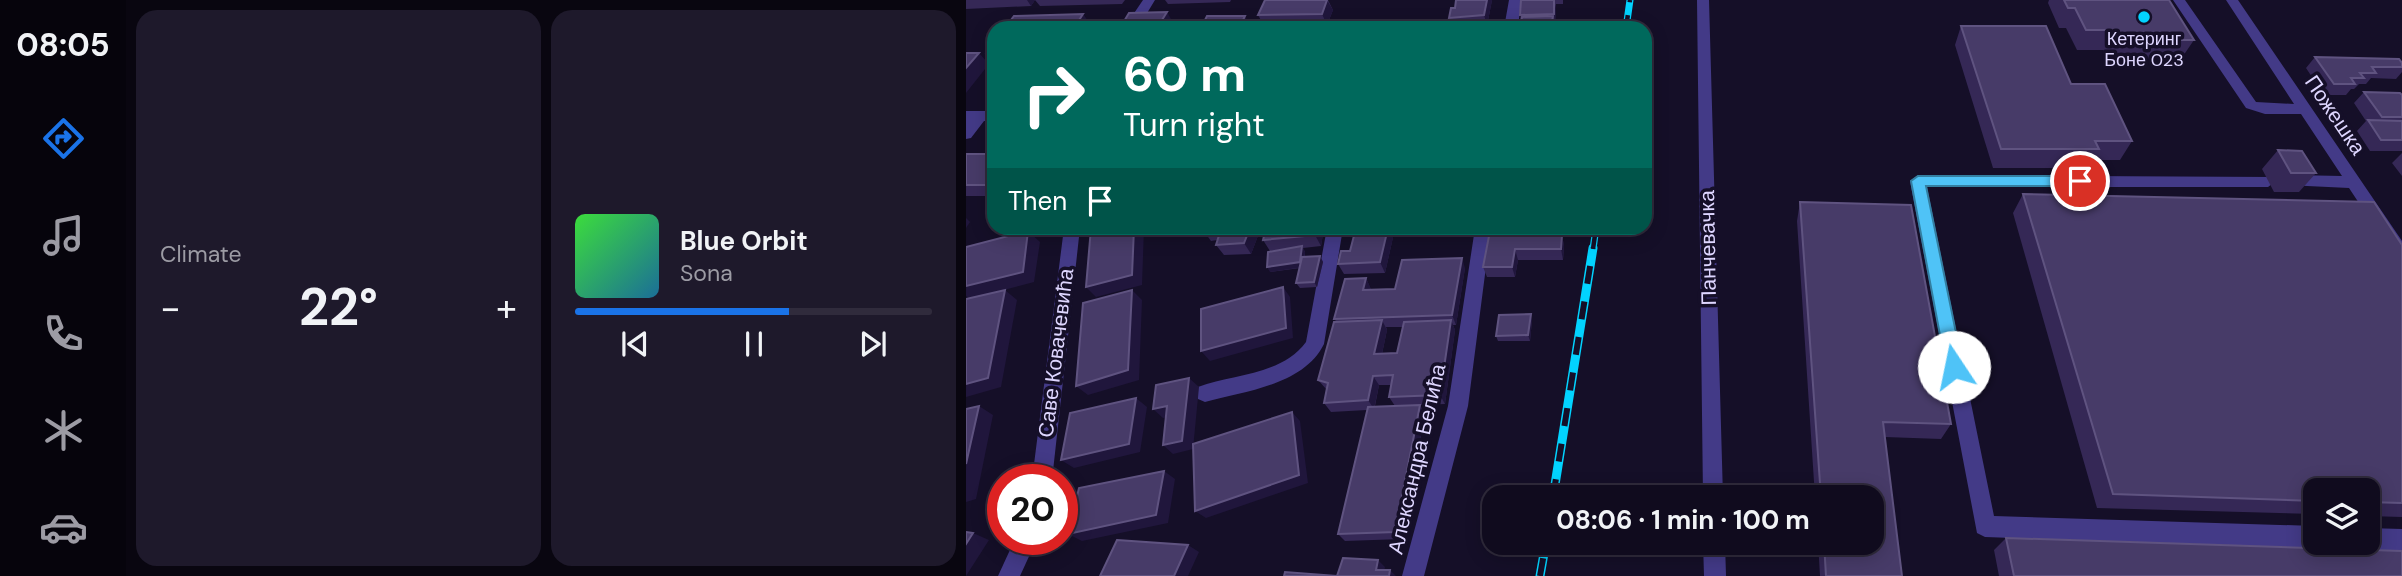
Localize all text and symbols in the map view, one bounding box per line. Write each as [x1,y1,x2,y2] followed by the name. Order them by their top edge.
[2136,9,2152,25] marker: Кетеринг Боне 023
[16,24,110,66] text: 08:05
[2104,27,2184,72] place label: Кетеринг Боне 023
[1123,42,1246,106] text: 60 m
[1008,49,1099,140] icon: right
[2298,70,2372,161] street label: Пожешка
[1123,104,1265,146] text: Turn right
[39,114,88,163] icon: directions
[2050,151,2110,211] pin
[2061,162,2099,200] icon: arrive
[1081,182,1119,220] icon: arrive
[1008,184,1067,218] text: Then
[1693,190,1723,306] street label: Панчевачка
[39,211,88,260] icon: music
[680,224,808,258] text: Blue Orbit
[160,239,242,269] text: Climate
[680,258,733,288] text: Sona
[1032,267,1080,439] street label: Саве Ковачевића
[299,273,378,341] text: 22°
[160,283,181,333] text: −
[496,283,517,333] text: +
[39,309,88,358] icon: phone
[616,325,654,363] icon: previous
[735,325,773,363] icon: pause
[854,325,892,363] icon: next
[1917,330,1991,404] position arrow
[1381,361,1453,557] street label: Александра Белића
[39,406,88,455] icon: climate
[987,464,1078,555] speed limit sign: 20
[2303,478,2380,555] map controls
[2303,478,2380,555] button: layers
[39,503,88,552] icon: car
[1556,503,1810,537] text: 08:06 · 1 min · 100 m

